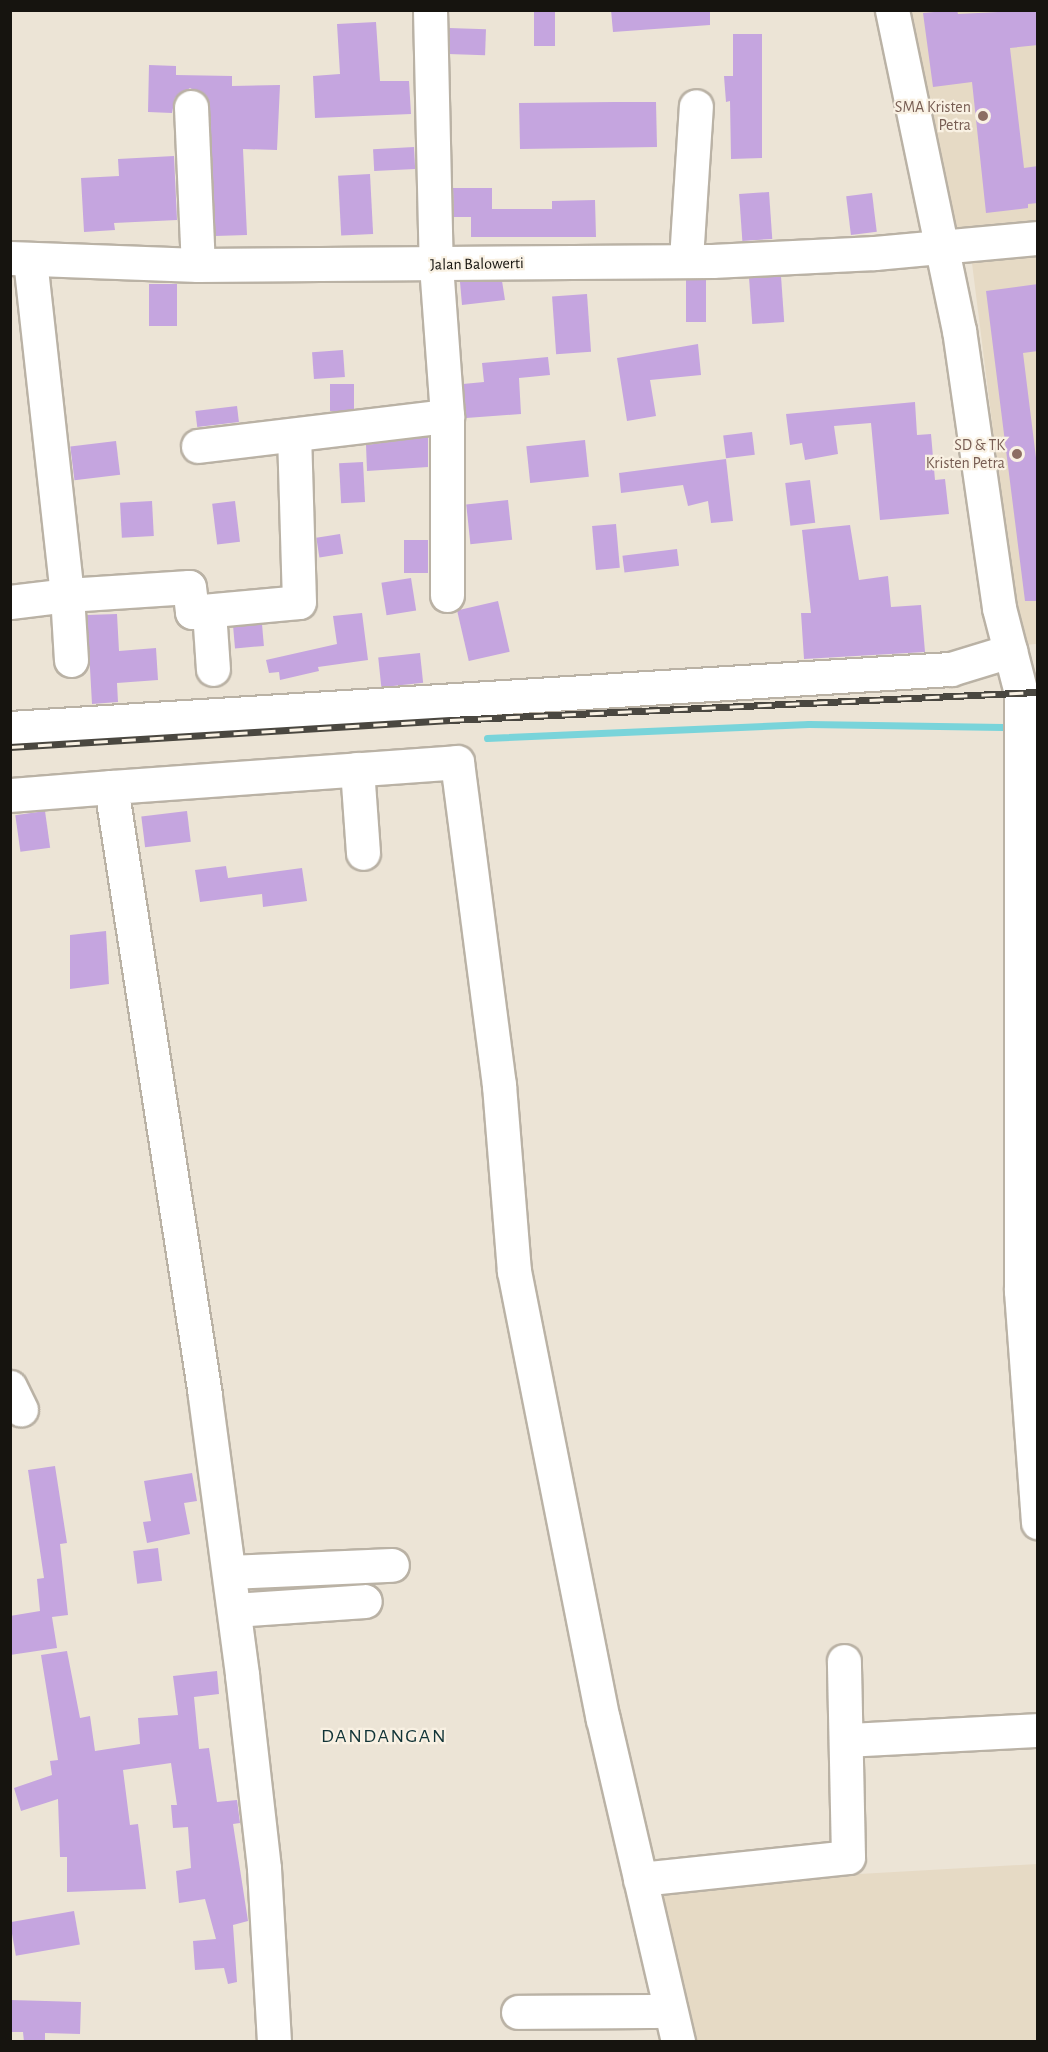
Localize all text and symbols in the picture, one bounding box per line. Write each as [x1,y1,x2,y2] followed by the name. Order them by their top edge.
[895,97,971,135] place label: SMA Kristen Petra
[976,109,990,123] marker: SMA Kristen Petra
[430,254,524,274] street label: Jalan Balowerti
[926,435,1005,473] place label: SD & TK Kristen Petra
[1010,447,1024,461] marker: SD & TK Kristen Petra
[321,1724,447,1748] district label: DANDANGAN

